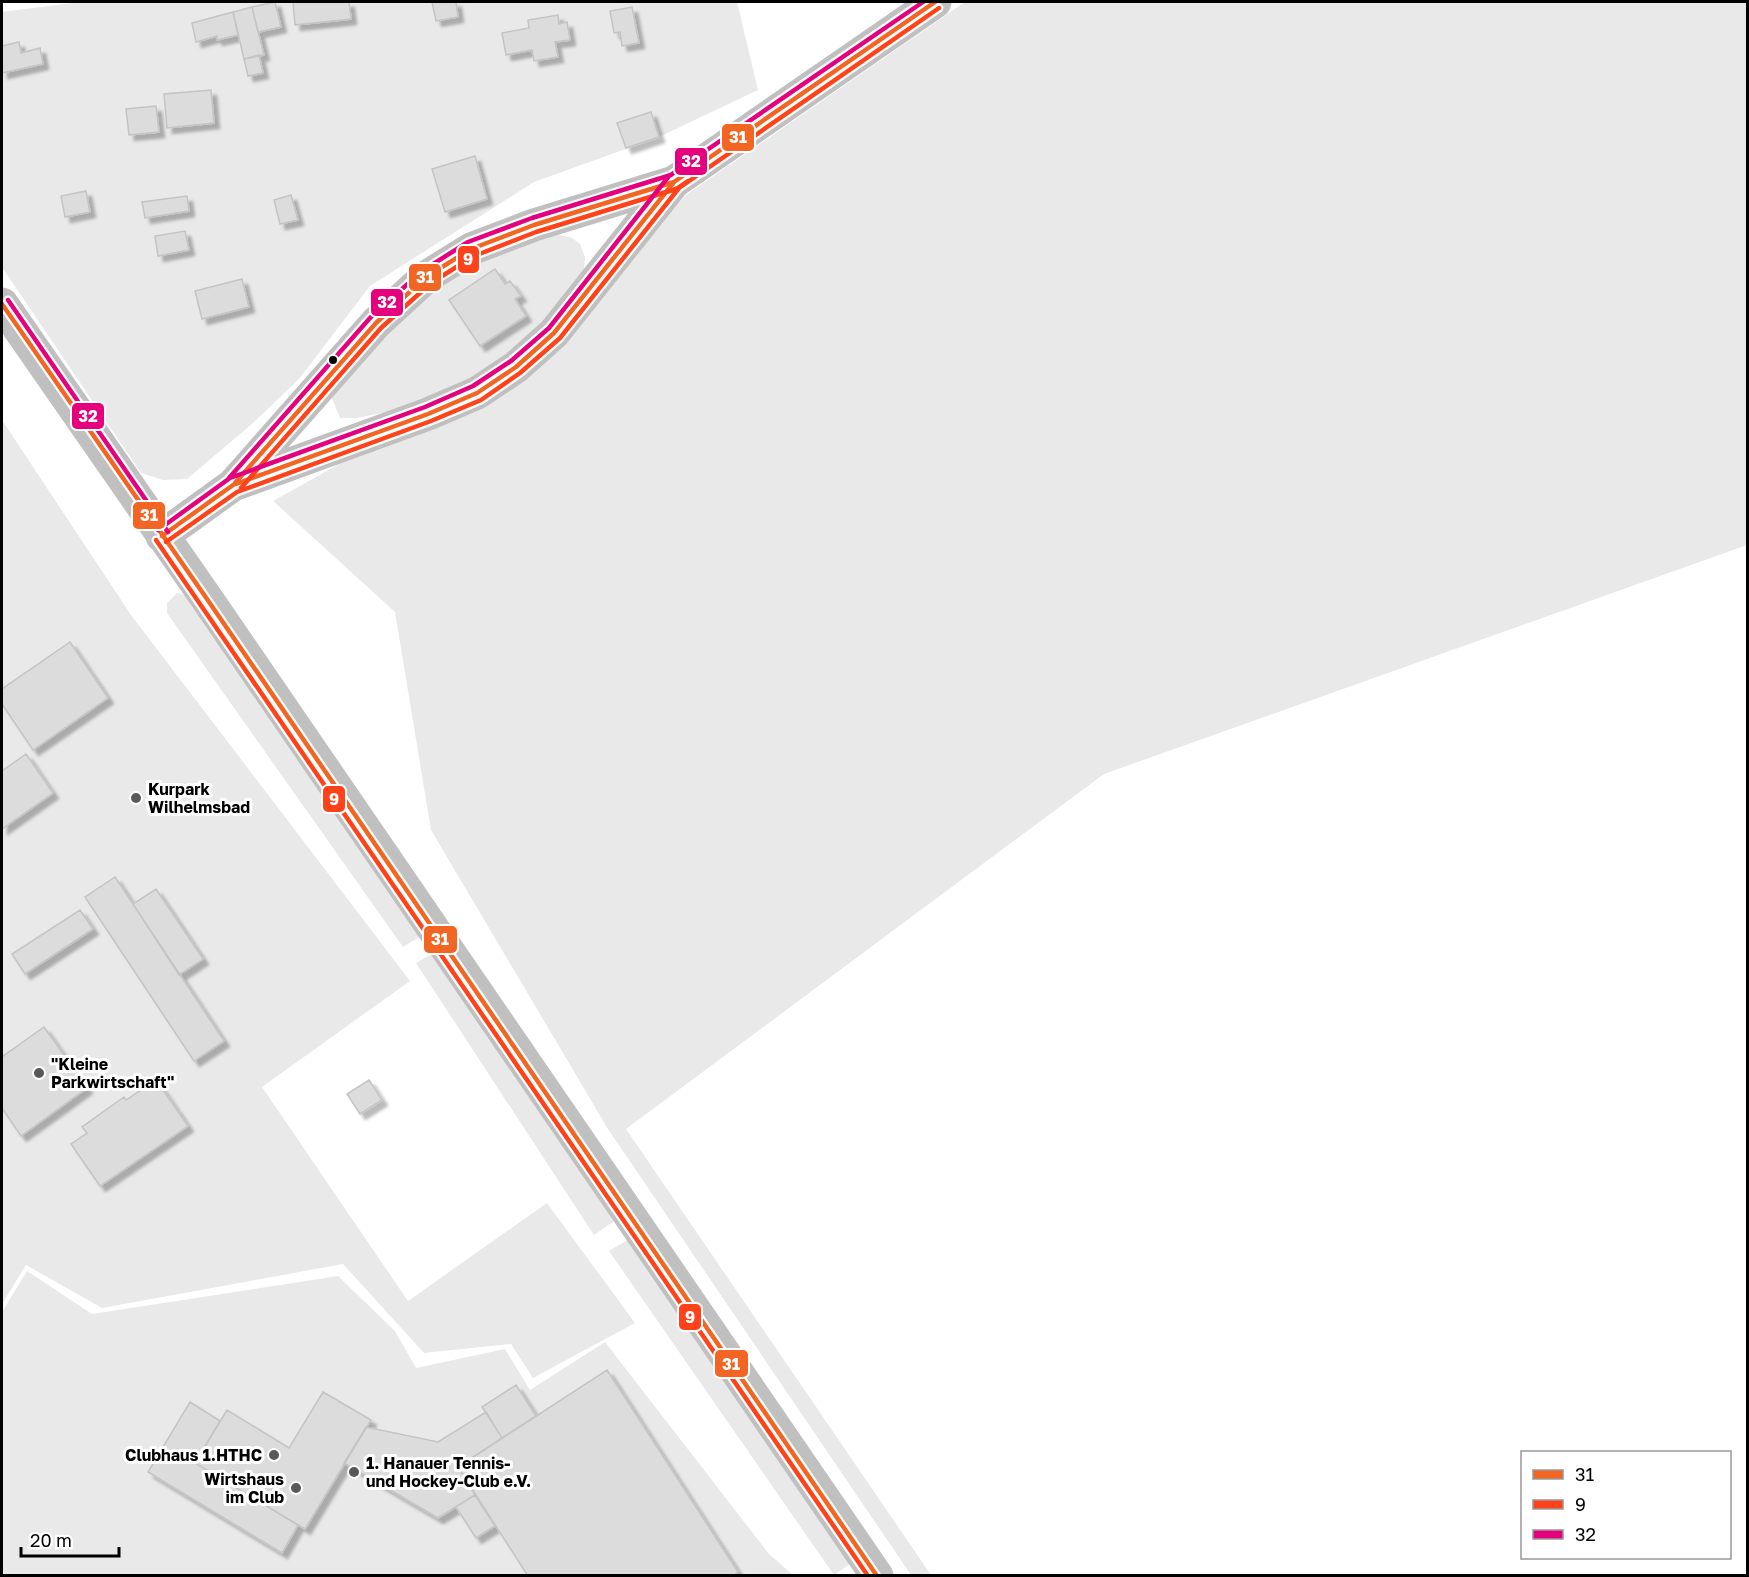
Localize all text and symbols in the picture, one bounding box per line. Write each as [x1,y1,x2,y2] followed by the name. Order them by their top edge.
[721,123,755,152] line badge: 31
[729,127,747,147] text: 31
[674,147,708,176] line badge: 32
[681,151,701,171] text: 32
[457,245,480,274] line badge: 9
[463,249,473,269] text: 9
[408,263,442,292] line badge: 31
[416,267,434,287] text: 31
[370,288,404,317] line badge: 32
[377,292,397,312] text: 32
[327,354,339,366] unlabelled marker
[71,402,105,430] line badge: 32
[78,406,98,426] text: 32
[132,501,166,530] line badge: 31
[140,505,158,525] text: 31
[148,779,250,817] place label: Kurpark Wilhelmsbad
[322,785,346,813] line badge: 9
[329,789,339,809] text: 9
[129,791,143,805] marker: Kurpark Wilhelmsbad
[423,925,458,954] line badge: 31
[431,929,449,949] text: 31
[51,1054,174,1092] place label: "Kleine Parkwirtschaft"
[32,1066,46,1080] marker: "Kleine Parkwirtschaft"
[678,1303,702,1331] line badge: 9
[685,1307,695,1327] text: 9
[714,1349,749,1378] line badge: 31
[722,1354,740,1374] text: 31
[125,1445,262,1465] place label: Clubhaus 1.HTHC
[267,1448,281,1462] marker: Clubhaus 1.HTHC
[1521,1451,1731,1559] legend
[366,1453,531,1491] place label: 1. Hanauer Tennis- und Hockey-Club e.V.
[1575,1463,1595,1485] text: 31
[347,1465,361,1479] marker: 1. Hanauer Tennis- und Hockey-Club e.V.
[204,1469,284,1507] place label: Wirtshaus im Club
[289,1481,303,1495] marker: Wirtshaus im Club
[1575,1493,1586,1515] text: 9
[21,1520,118,1558] scale bar
[1575,1523,1596,1545] text: 32
[30,1529,72,1551] text: 20 m

